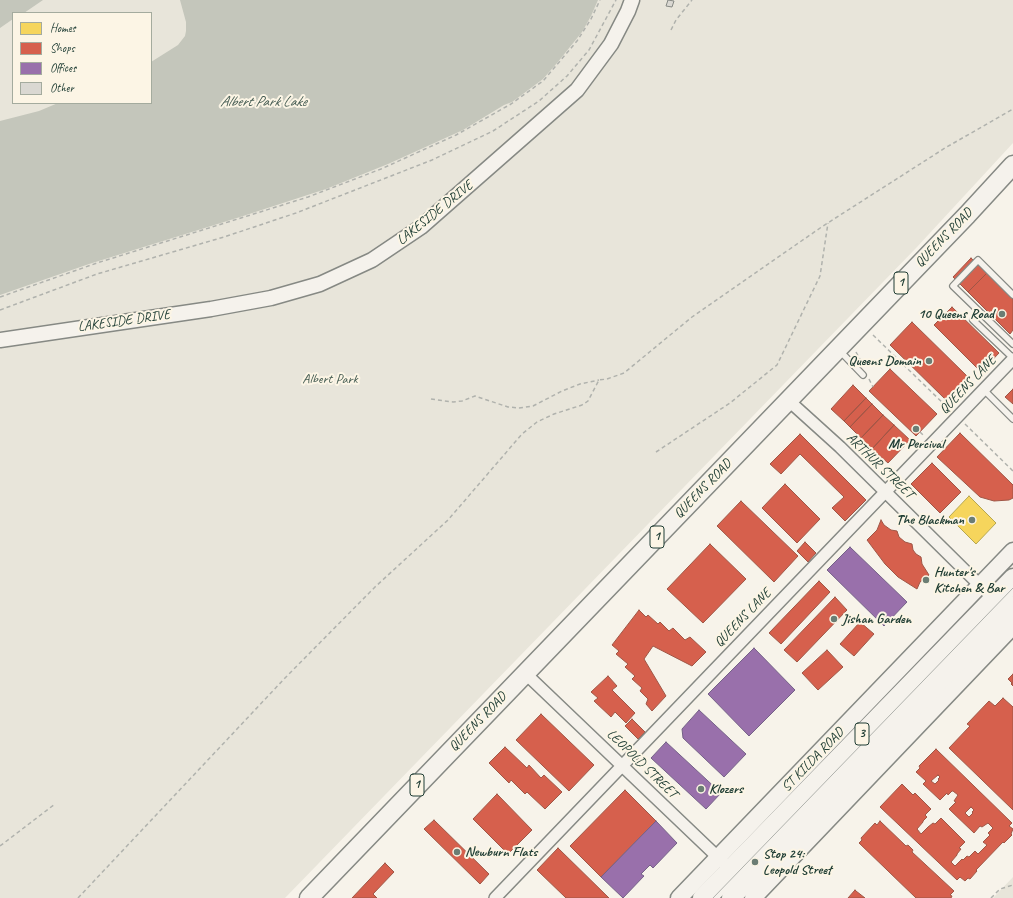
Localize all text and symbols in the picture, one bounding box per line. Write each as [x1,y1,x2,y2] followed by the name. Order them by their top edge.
[12,12,152,104] legend
[50,20,76,36] text: Homes
[50,40,75,56] text: Shops
[50,60,76,76] text: Offices
[50,80,74,96] text: Other
[220,93,306,111] water label: Albert Park Lake
[394,177,476,249] street label: LAKESIDE DRIVE
[912,205,976,271] street label: QUEENS ROAD
[894,272,908,294] road number: 1
[77,306,171,336] street label: LAKESIDE DRIVE
[918,306,994,322] place label: 10 Queens Road
[997,309,1007,319] marker: 10 Queens Road
[936,352,1000,418] street label: QUEENS LANE
[849,353,921,369] place label: Queens Domain
[924,356,934,366] marker: Queens Domain
[302,371,358,387] park label: Albert Park
[911,424,921,434] marker: Mr Percival
[843,429,917,503] street label: ARTHUR STREET
[888,436,944,452] place label: Mr Percival
[671,456,735,522] street label: QUEENS ROAD
[896,512,964,528] place label: The Blackman
[967,515,977,525] marker: The Blackman
[650,526,664,548] road number: 1
[934,564,1005,596] place label: Hunter's Kitchen & Bar
[921,575,931,585] marker: Hunter's Kitchen & Bar
[711,585,775,651] street label: QUEENS LANE
[842,611,911,627] place label: Jishan Garden
[829,614,839,624] marker: Jishan Garden
[446,689,510,755] street label: QUEENS ROAD
[855,723,869,745] road number: 3
[778,724,848,796] street label: ST KILDA ROAD
[603,726,681,802] street label: LEOPOLD STREET
[410,774,424,796] road number: 1
[709,781,743,797] place label: Klozers
[696,784,706,794] marker: Klozers
[465,844,537,860] place label: Newburn Flats
[763,846,831,878] place label: Stop 24: Leopold Street
[452,847,462,857] marker: Newburn Flats
[750,857,760,867] marker: Stop 24: Leopold Street

